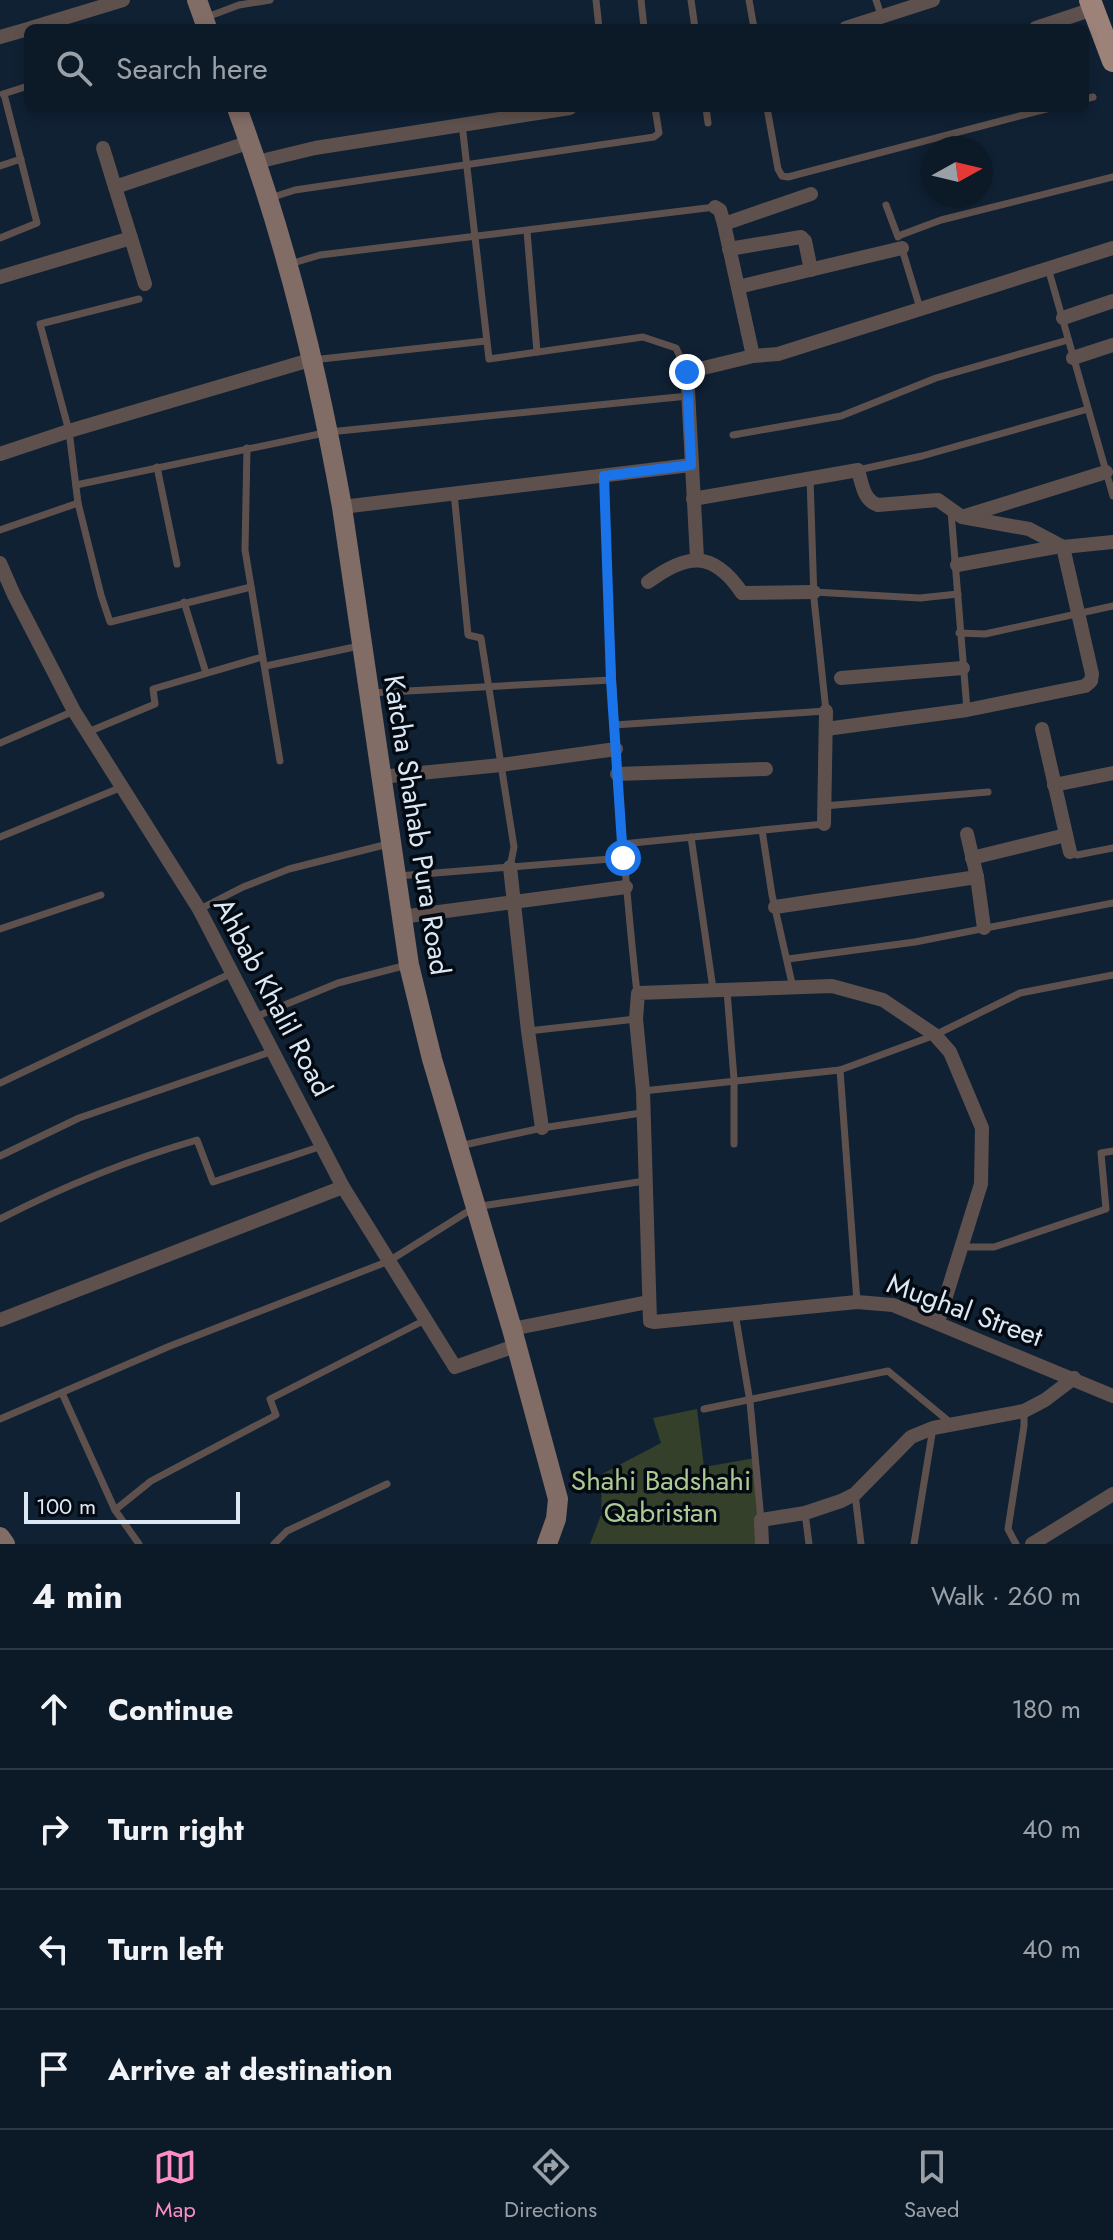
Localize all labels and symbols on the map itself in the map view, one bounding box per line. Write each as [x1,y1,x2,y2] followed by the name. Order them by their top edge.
[921,136,993,208] north arrow
[669,354,705,390] route end
[373,672,461,978] street label: Katcha Shahab Pura Road
[605,840,641,876] route start
[203,890,343,1104] street label: Ahbab Khalil Road
[881,1263,1049,1357] street label: Mughal Street
[571,1460,751,1533] park label: Shahi Badshahi Qabristan
[24,1488,240,1524] scale bar

